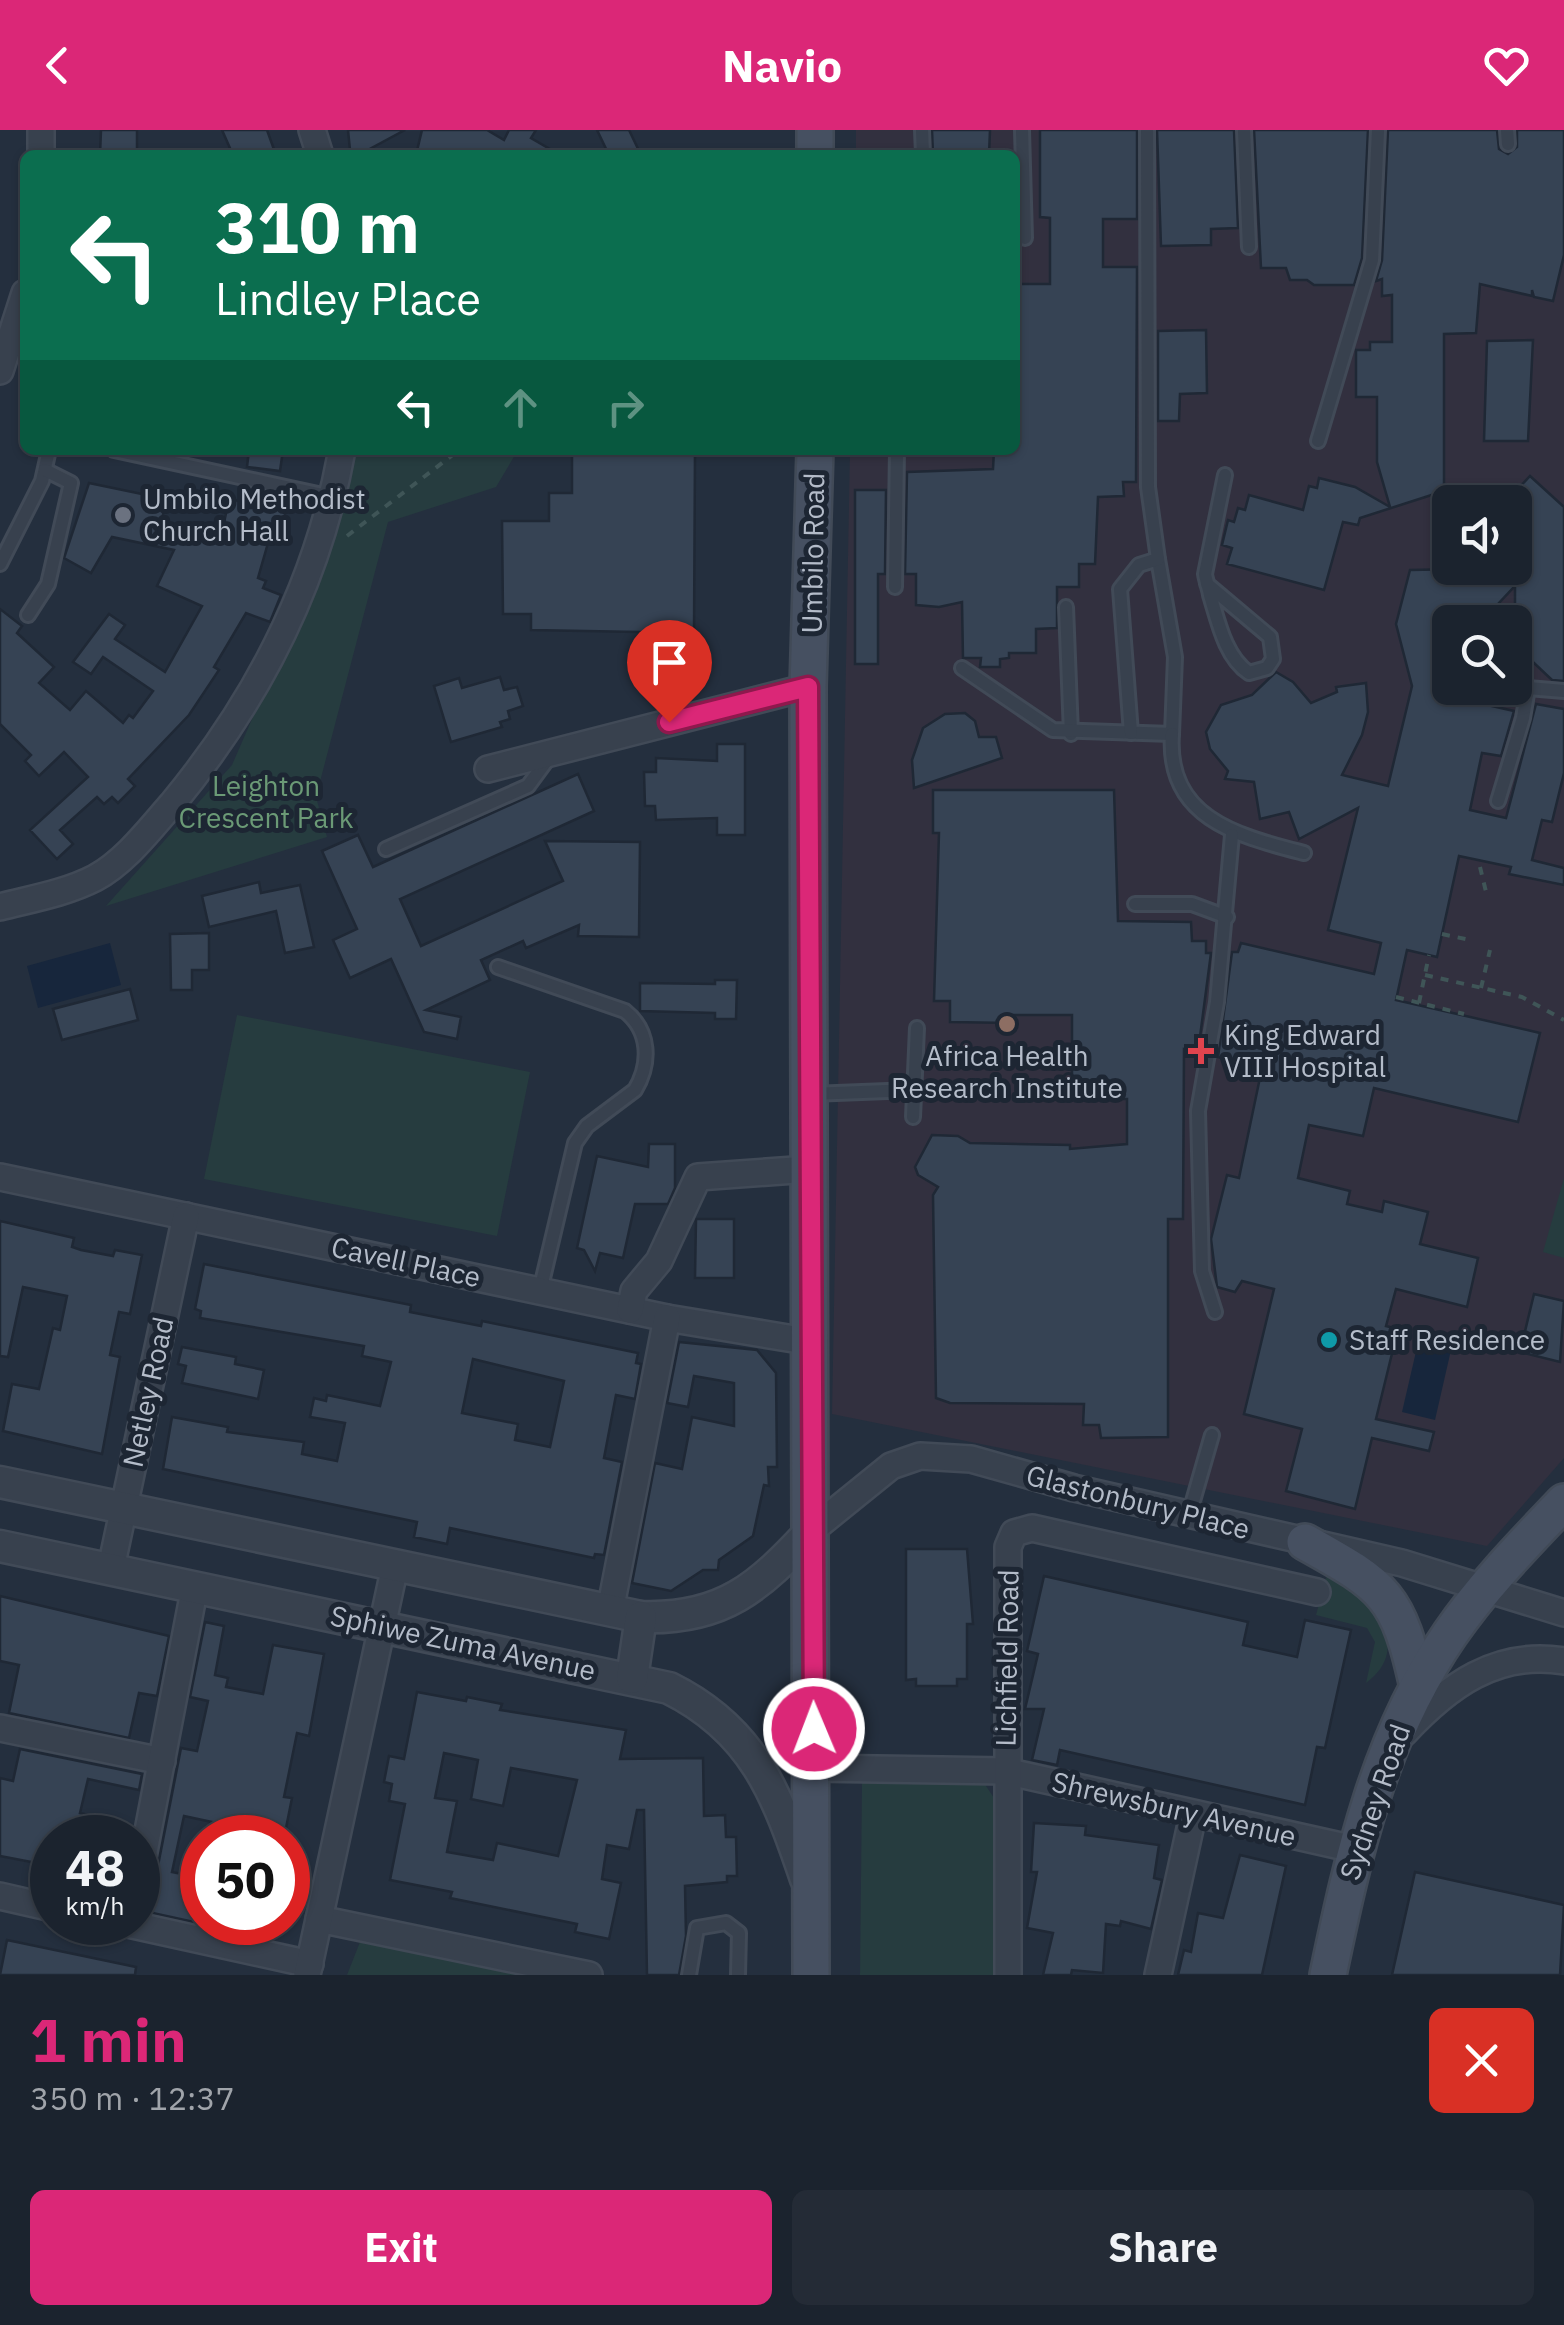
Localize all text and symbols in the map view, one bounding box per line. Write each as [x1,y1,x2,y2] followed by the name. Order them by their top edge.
[722,36,842,94] text: Navio
[30,38,85,93] icon: back
[1479,38,1534,93] icon: heart
[215,181,420,272] text: 310 m
[50,190,180,320] icon: left
[215,269,481,327] text: Lindley Place
[388,380,443,435] icon: left
[493,380,548,435] icon: ahead
[598,380,653,435] icon: right
[793,472,832,634] street label: Umbilo Road
[143,480,366,549] place label: Umbilo Methodist Church Hall
[1432,485,1532,705] map controls
[1432,485,1532,585] button: sound
[112,504,134,526] marker: Umbilo Methodist Church Hall
[1432,605,1532,705] button: search
[627,620,712,723] pin
[642,635,697,690] icon: arrive
[179,767,354,836] park label: Leighton Crescent Park
[996,1013,1018,1035] marker: Africa Health Research Institute
[1224,1016,1386,1085] place label: King Edward VIII Hospital
[891,1037,1123,1106] place label: Africa Health Research Institute
[1188,1038,1214,1064] marker: King Edward VIII Hospital
[328,1228,484,1295] street label: Cavell Place
[114,1313,181,1470] street label: Netley Road
[1349,1321,1545,1358] place label: Staff Residence
[1318,1329,1340,1351] marker: Staff Residence
[1023,1456,1254,1547] street label: Glastonbury Place
[986,1569,1027,1747] street label: Lichfield Road
[327,1596,599,1689] street label: Sphiwe Zuma Avenue
[762,1677,866,1781] position arrow
[1331,1719,1418,1885] street label: Sydney Road
[1048,1762,1300,1855] street label: Shrewsbury Avenue
[180,1815,310,1945] speed limit sign: 50
[65,1835,125,1900] text: 48
[66,1889,124,1922] text: km/h
[30,2000,187,2079] text: 1 min
[1429,2008,1534,2113] button: close
[30,2077,235,2119] text: 350 m · 12:37
[30,2190,772,2305] button: Exit
[792,2190,1534,2305] button: Share

